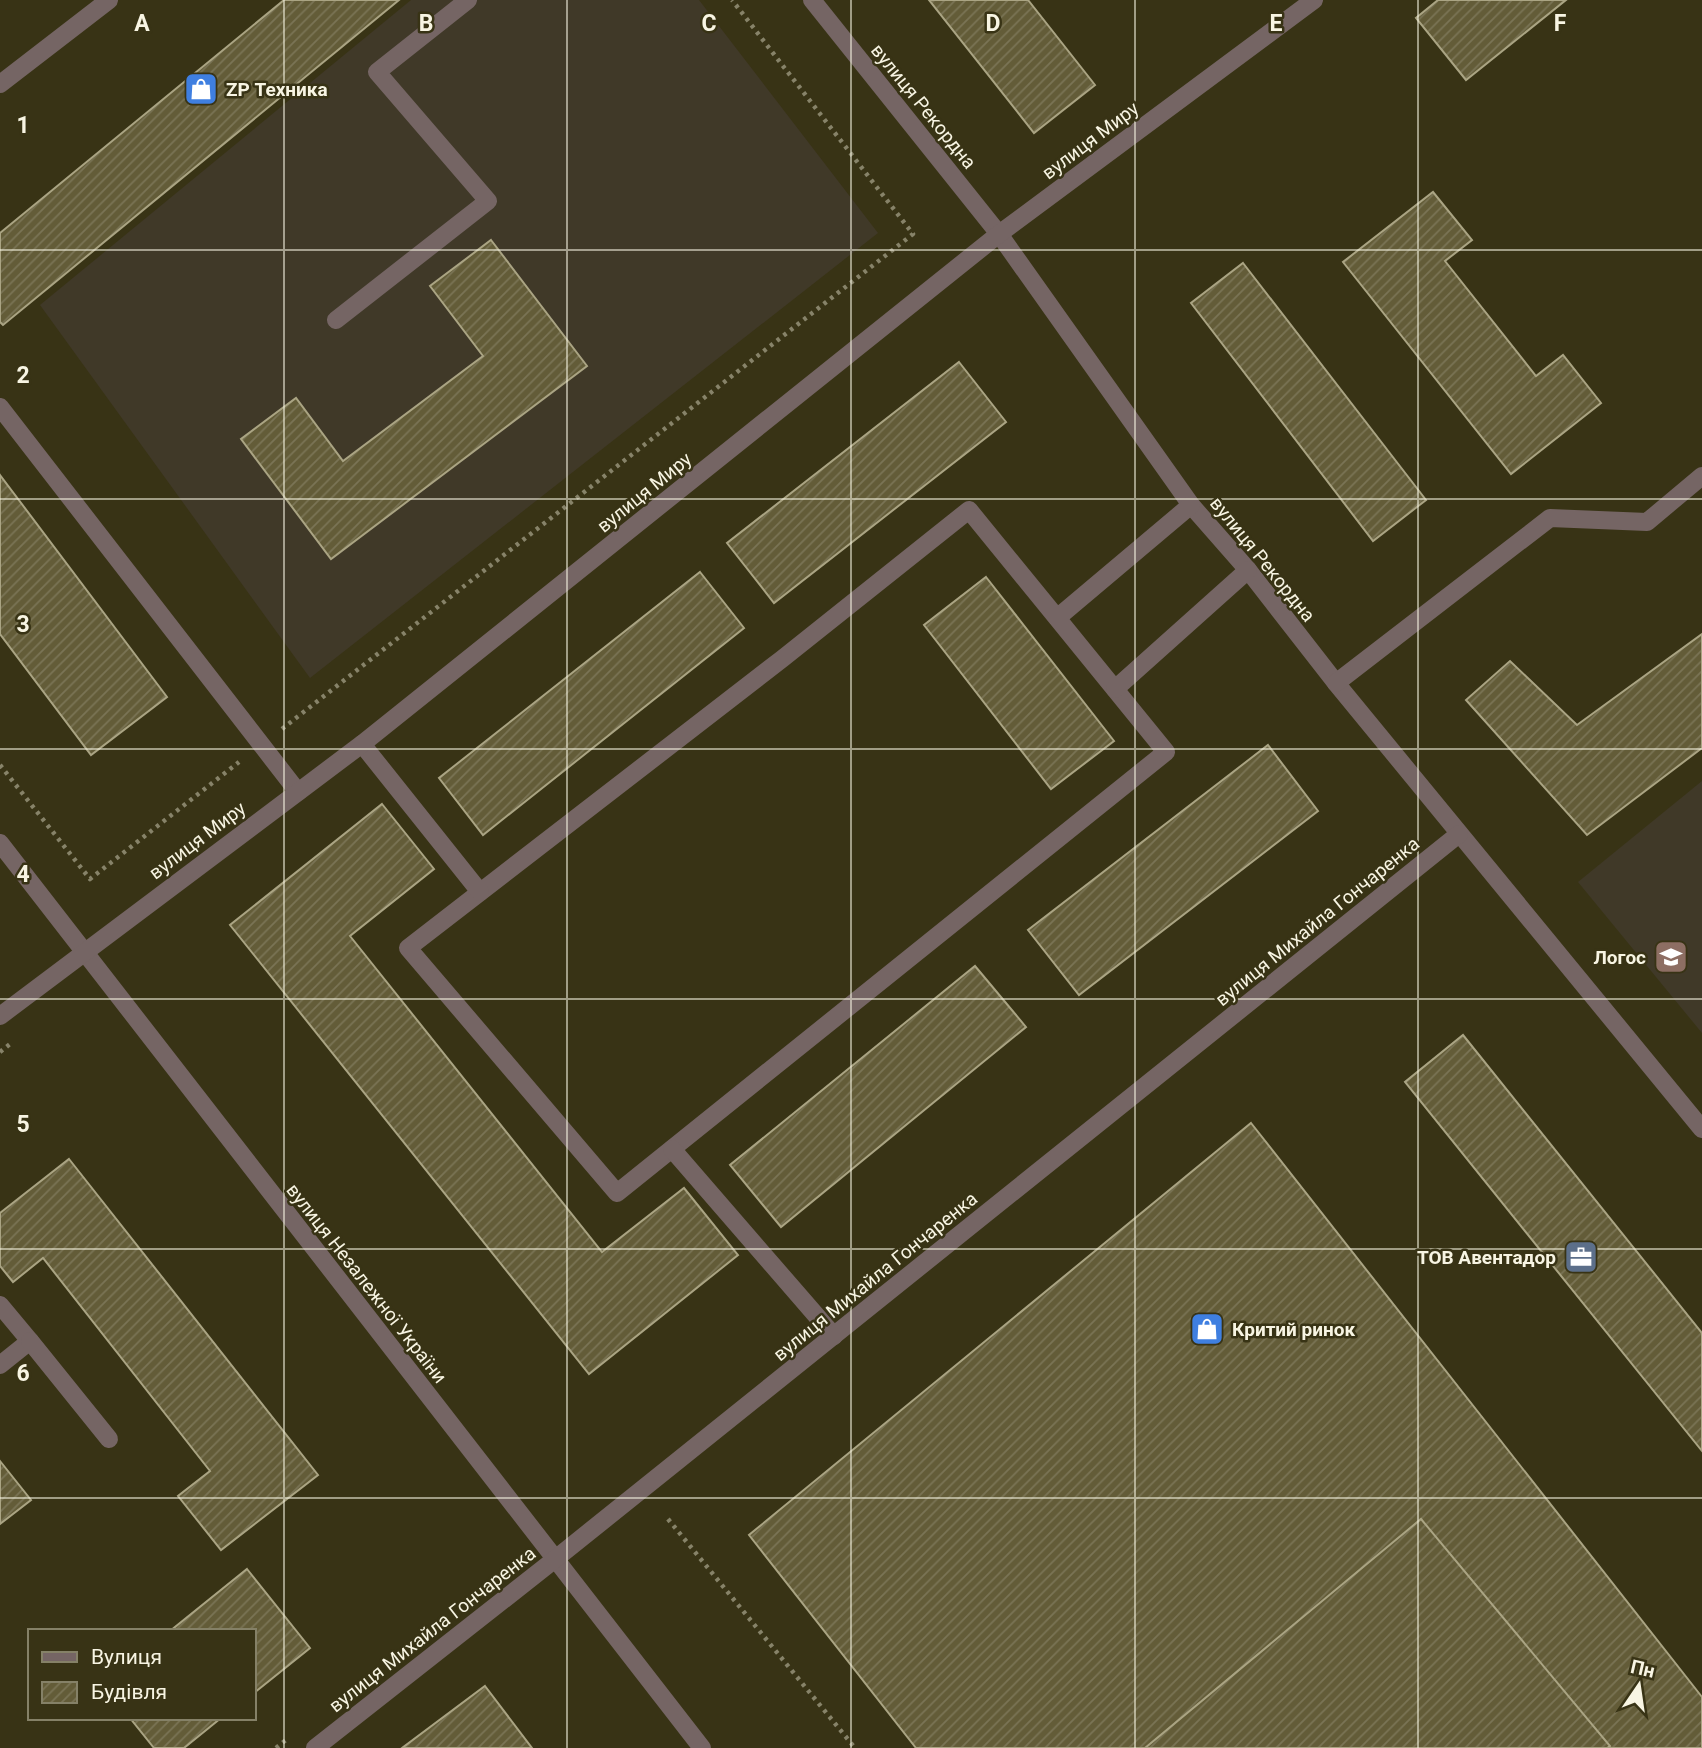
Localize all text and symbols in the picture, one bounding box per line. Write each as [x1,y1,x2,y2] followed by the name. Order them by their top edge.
[134,10,150,37] text: A
[419,10,433,37] text: B
[701,10,717,37] text: C
[986,10,1000,37] text: D
[1270,10,1283,37] text: E
[1554,10,1567,37] text: F
[866,39,981,173] street label: вулиця Рекордна
[182,70,220,108] shop icon: ZP Техника
[226,78,328,101] place label: ZP Техника
[1037,97,1143,184] street label: вулиця Миру
[16,112,30,139] text: 1
[16,362,30,389] text: 2
[592,447,696,537] street label: вулиця Миру
[1205,492,1320,626] street label: вулиця Рекордна
[16,611,30,638] text: 3
[144,797,250,884] street label: вулиця Миру
[1211,832,1424,1011] street label: вулиця Михайла Гончаренка
[16,861,30,888] text: 4
[1652,938,1690,976] school or university icon: Логос
[1593,946,1646,969] place label: Логос
[16,1111,30,1138] text: 5
[281,1179,452,1388] street label: вулиця Незалежної України
[769,1187,982,1366] street label: вулиця Михайла Гончаренка
[1562,1238,1600,1276] office icon: ТОВ Авентадор
[1417,1246,1556,1269] place label: ТОВ Авентадор
[1188,1310,1226,1348] shop icon: Критий ринок
[1232,1318,1356,1341] place label: Критий ринок
[16,1360,30,1387] text: 6
[324,1542,540,1717] street label: вулиця Михайла Гончаренка
[28,1629,256,1720] legend
[91,1645,162,1669] text: Вулиця
[1604,1650,1674,1720] north arrow
[1628,1655,1657,1683] text: Пн
[91,1680,167,1704] text: Будівля

